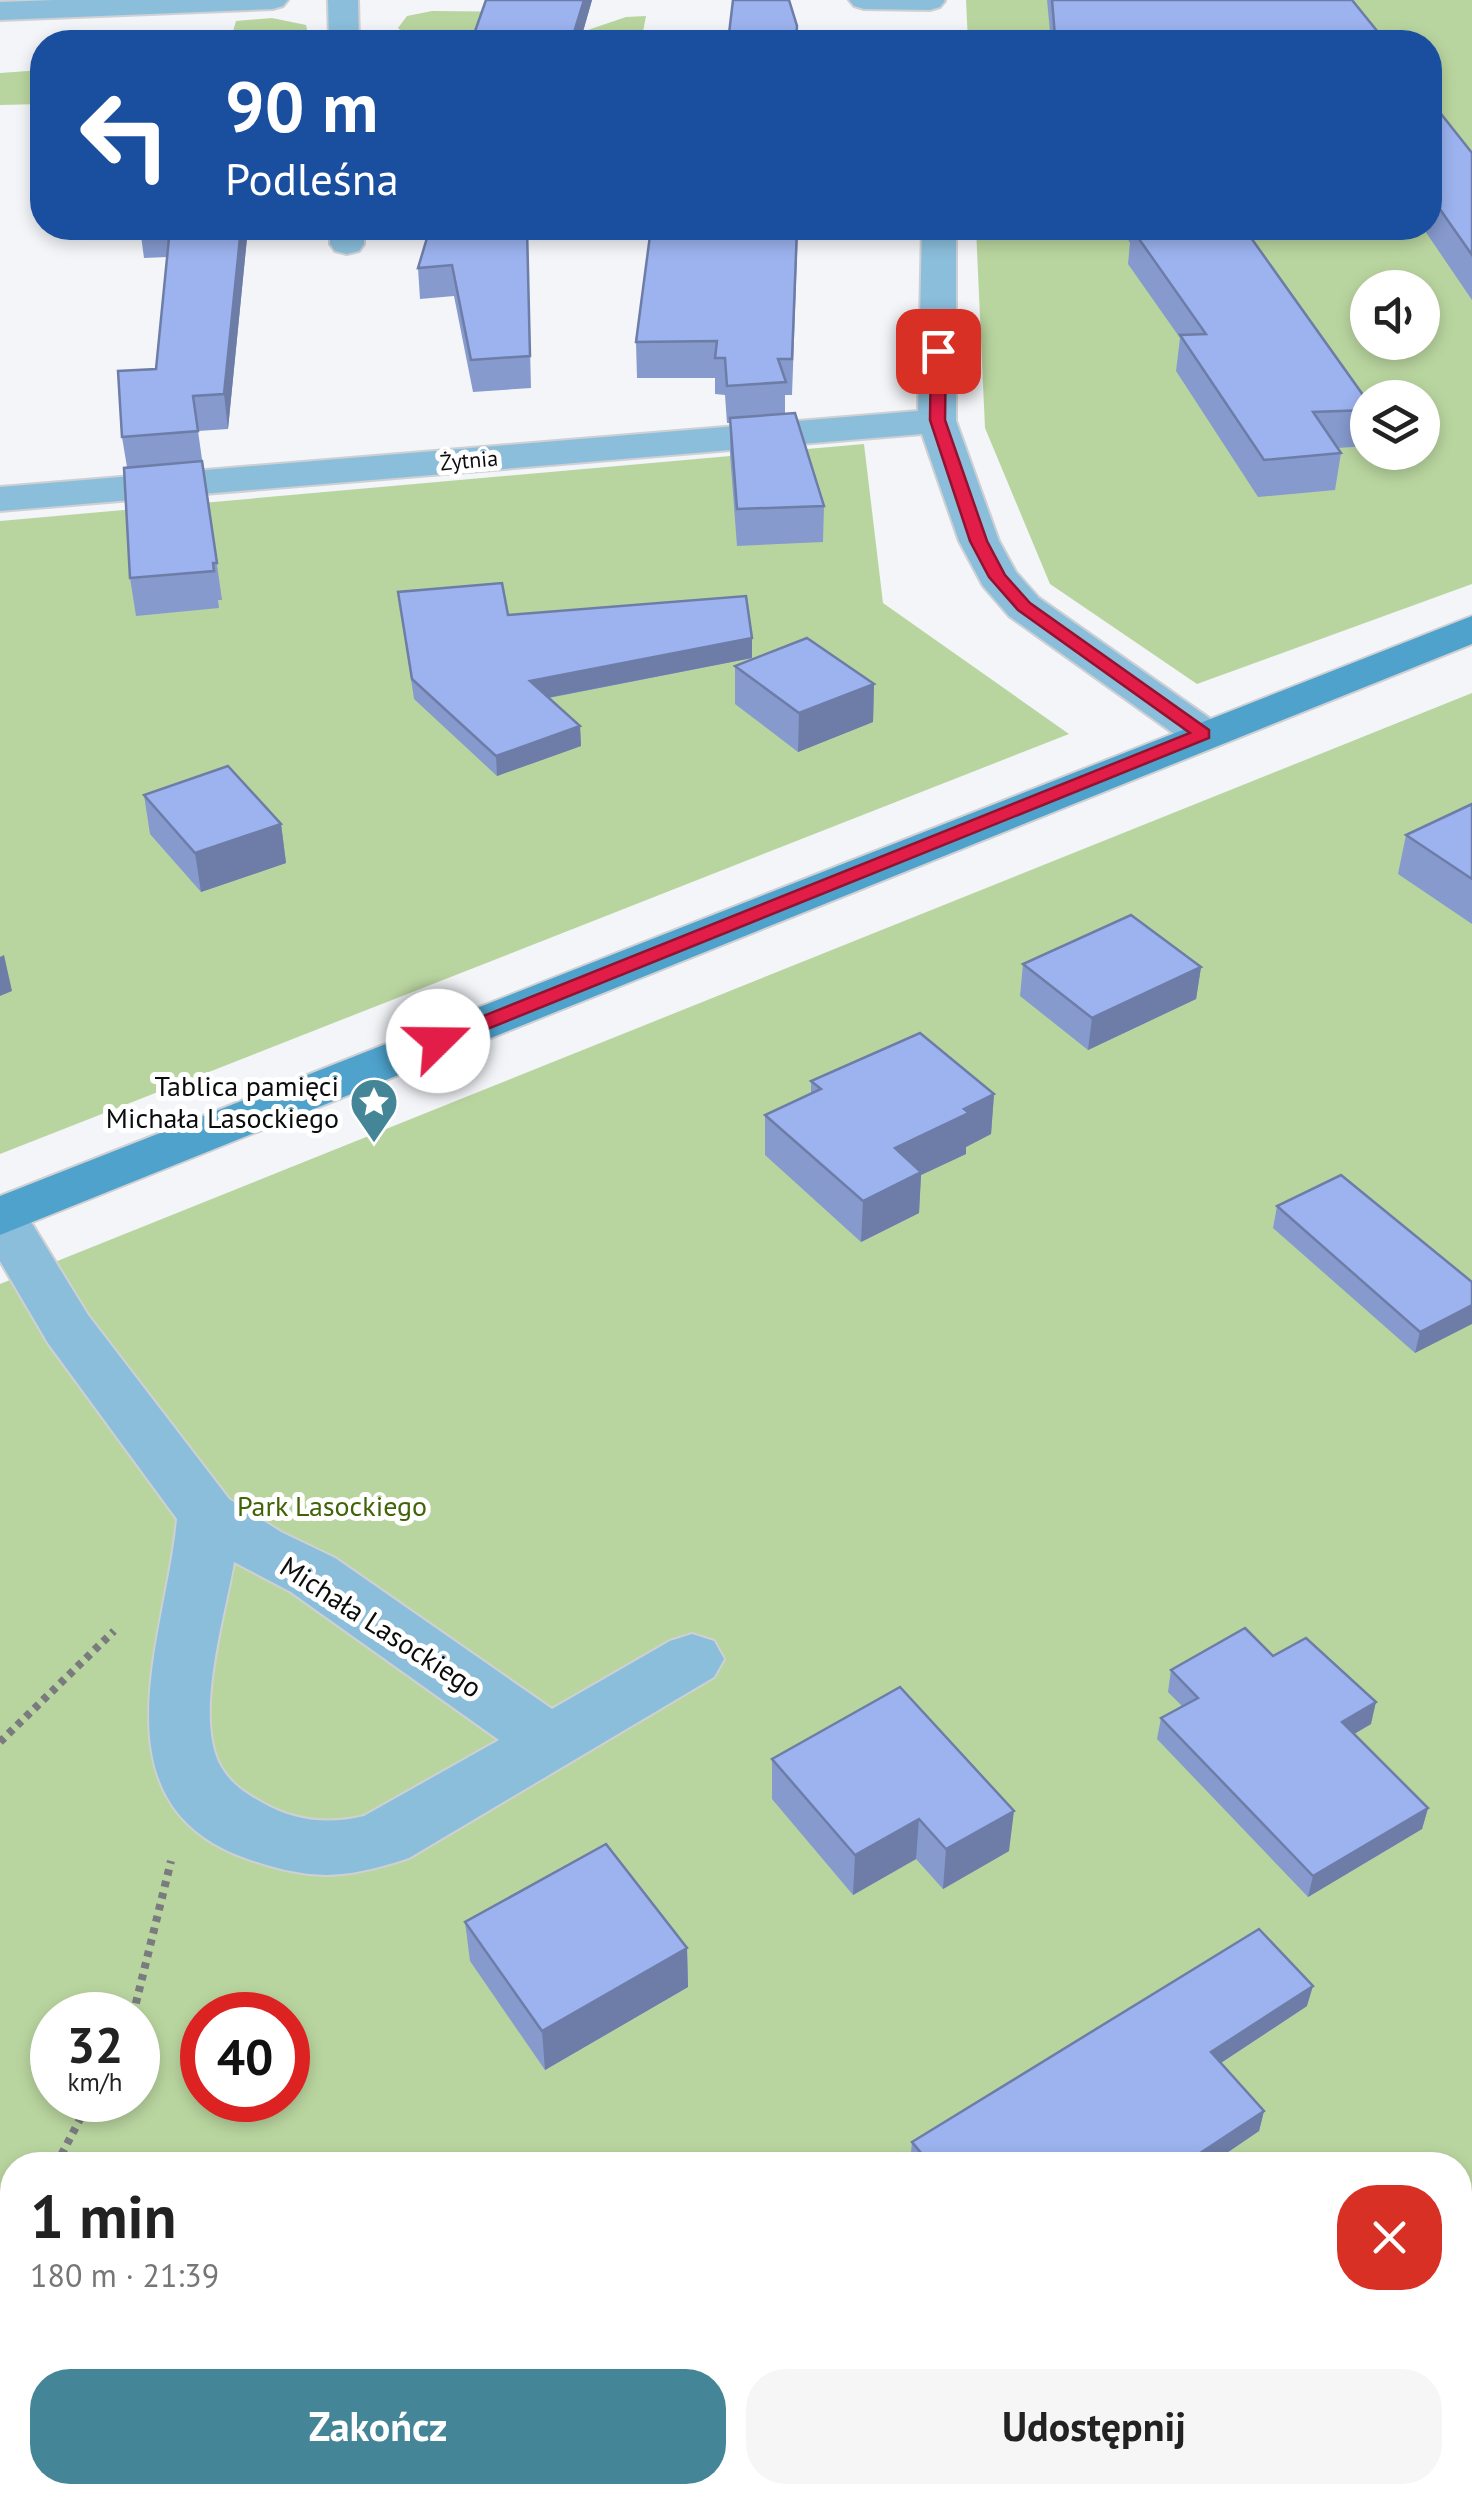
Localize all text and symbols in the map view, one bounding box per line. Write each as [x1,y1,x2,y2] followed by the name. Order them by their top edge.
[225,61,378,151] text: 90 m
[60,70,190,200] icon: left
[225,149,399,207] text: Podleśna
[1350,270,1440,470] map controls
[1350,270,1440,360] button: sound
[896,309,981,394] pin
[911,324,966,379] icon: arrive
[1350,380,1440,470] button: layers
[439,444,499,476] street label: Żytnia
[386,989,490,1093] position arrow
[106,1067,339,1136] place label: Tablica pamięci Michała Lasockiego
[348,1076,400,1144] place icon: Tablica pamięci Michała Lasockiego
[237,1487,427,1524] park label: Park Lasockiego
[273,1548,489,1706] street label: Michała Lasockiego
[180,1992,310,2122] speed limit sign: 40
[67,2012,123,2077] text: 32
[68,2066,122,2098] text: km/h
[30,2177,176,2255] text: 1 min
[1337,2185,1442,2290] button: close
[30,2254,219,2296] text: 180 m · 21:39
[30,2369,726,2484] button: Zakończ
[746,2369,1442,2484] button: Udostępnij

